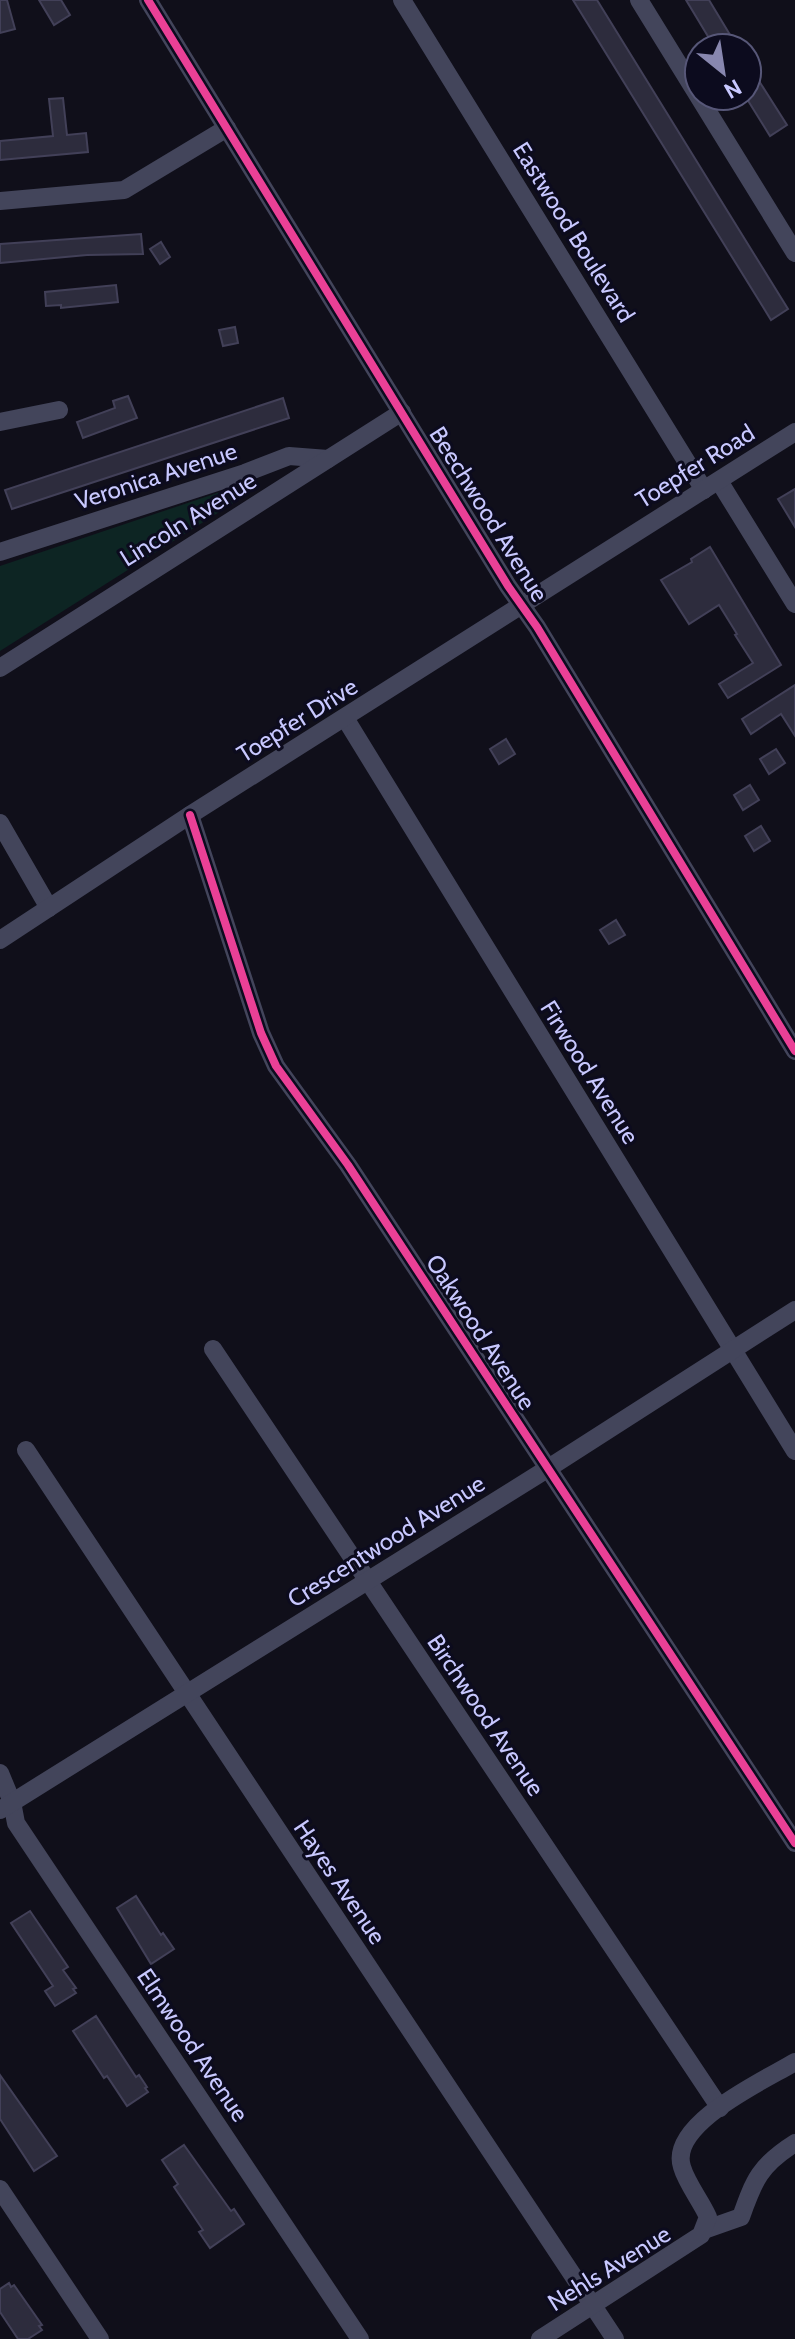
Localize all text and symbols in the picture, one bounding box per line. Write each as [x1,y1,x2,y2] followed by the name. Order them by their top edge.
[683,32,763,112] north arrow
[719,73,746,104] text: N
[507,137,641,327] street label: Eastwood Boulevard
[630,418,760,514] street label: Toepfer Road
[423,421,555,607] street label: Beechwood Avenue
[71,436,241,516] street label: Veronica Avenue
[115,466,261,572] street label: Lincoln Avenue
[231,672,363,768] street label: Toepfer Drive
[534,995,646,1149] street label: Firwood Avenue
[420,1249,542,1415] street label: Oakwood Avenue
[282,1469,490,1613] street label: Crescentwood Avenue
[421,1629,551,1801] street label: Birchwood Avenue
[288,1814,392,1950] street label: Hayes Avenue
[131,1963,255,2127] street label: Elmwood Avenue
[542,2219,676,2317] street label: Nehls Avenue

